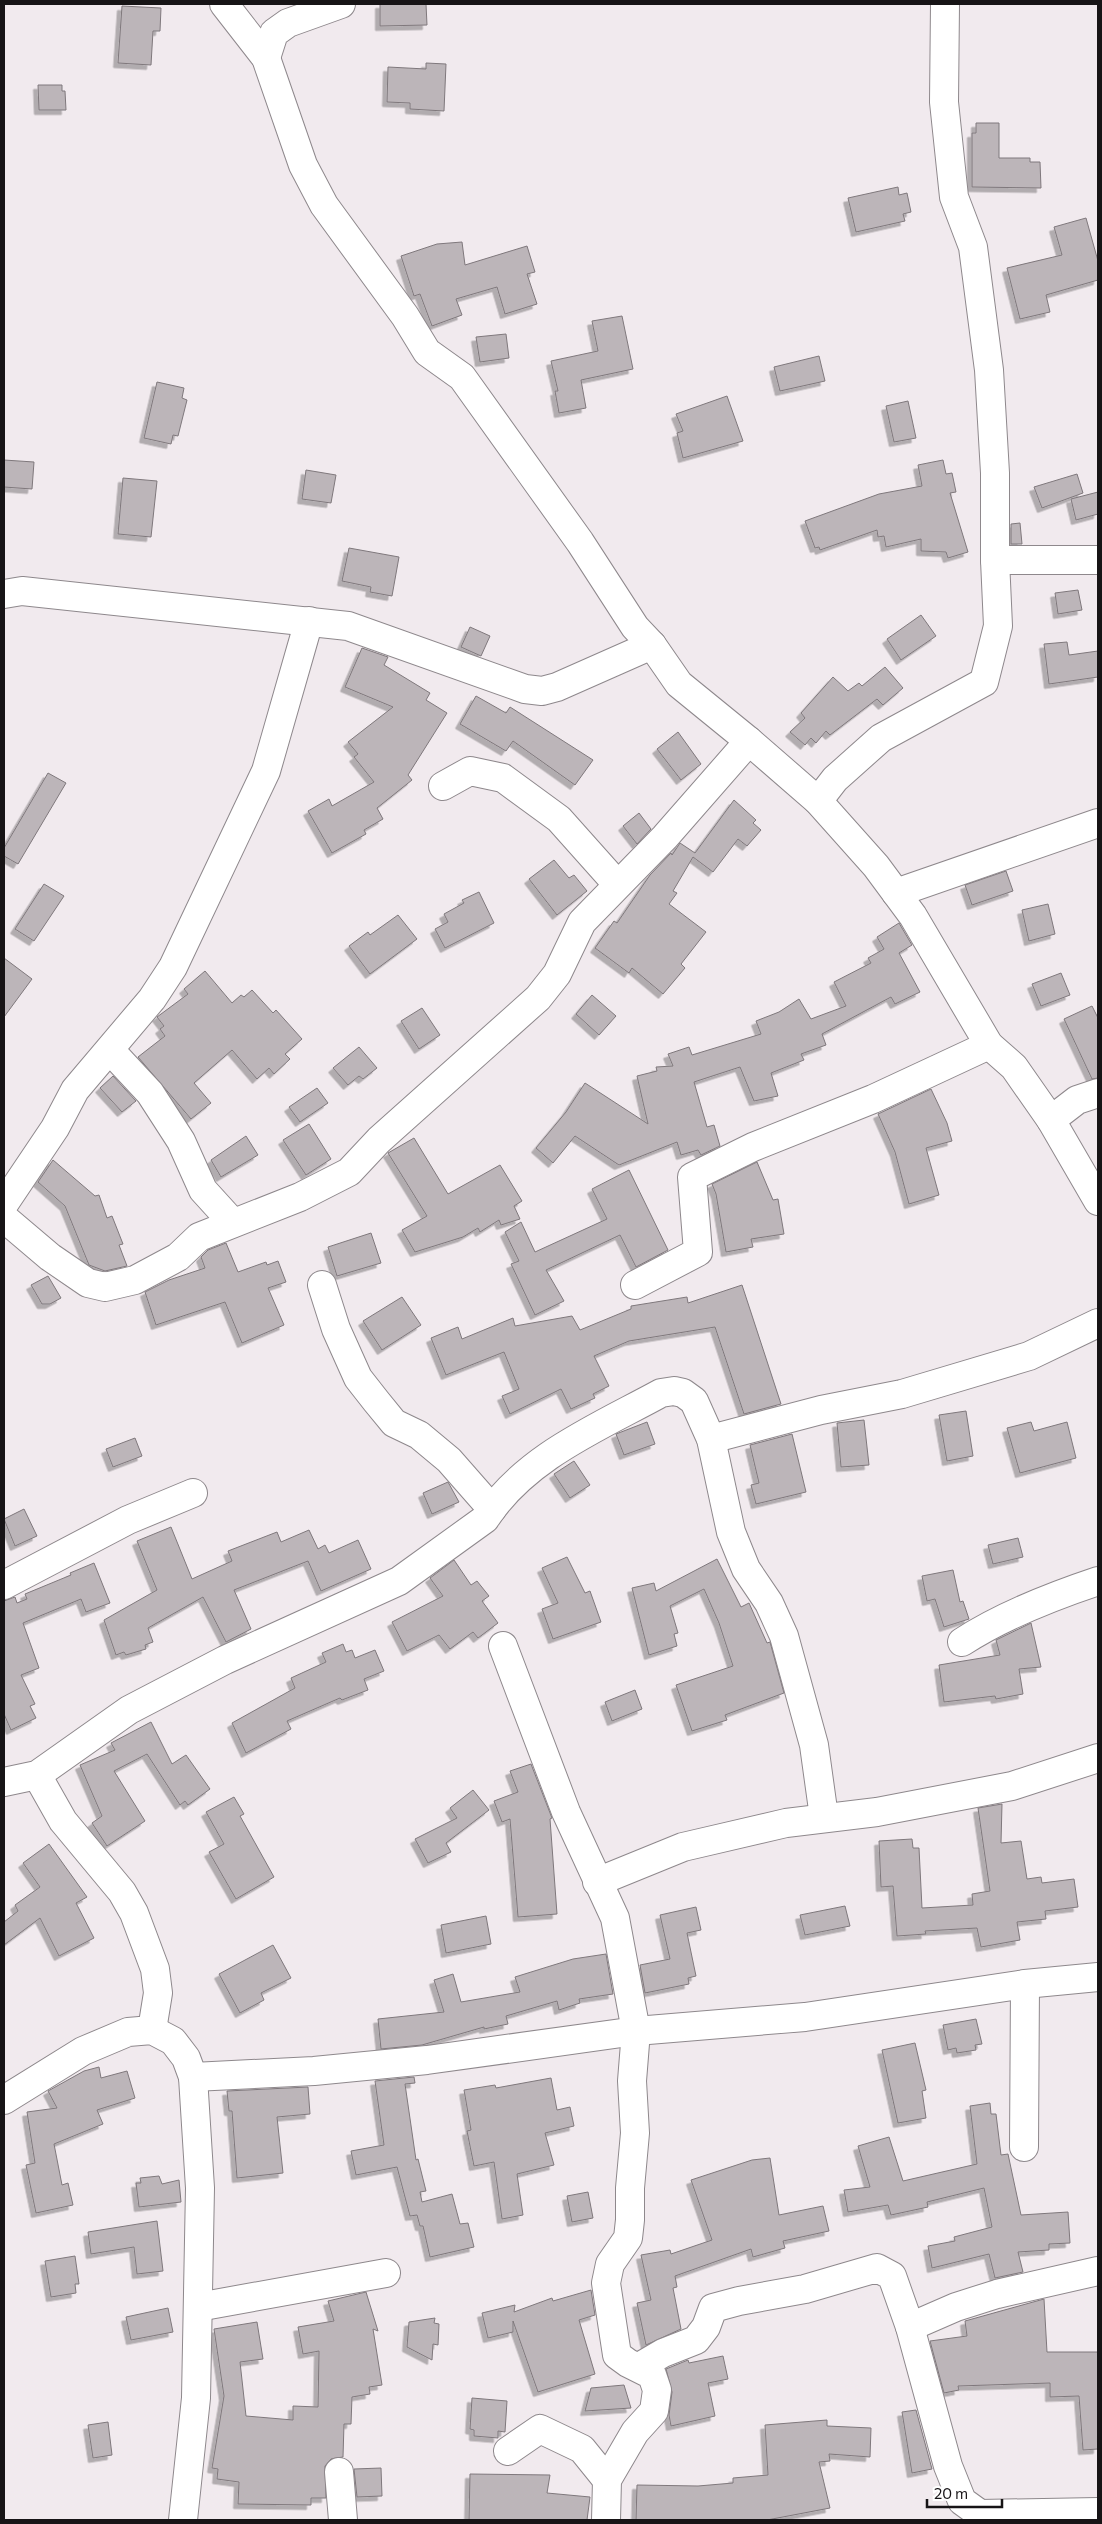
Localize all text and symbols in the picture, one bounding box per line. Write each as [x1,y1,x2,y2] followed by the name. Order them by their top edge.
[927,2476,1002,2508] scale bar
[934,2484,968,2502] text: 20 m

